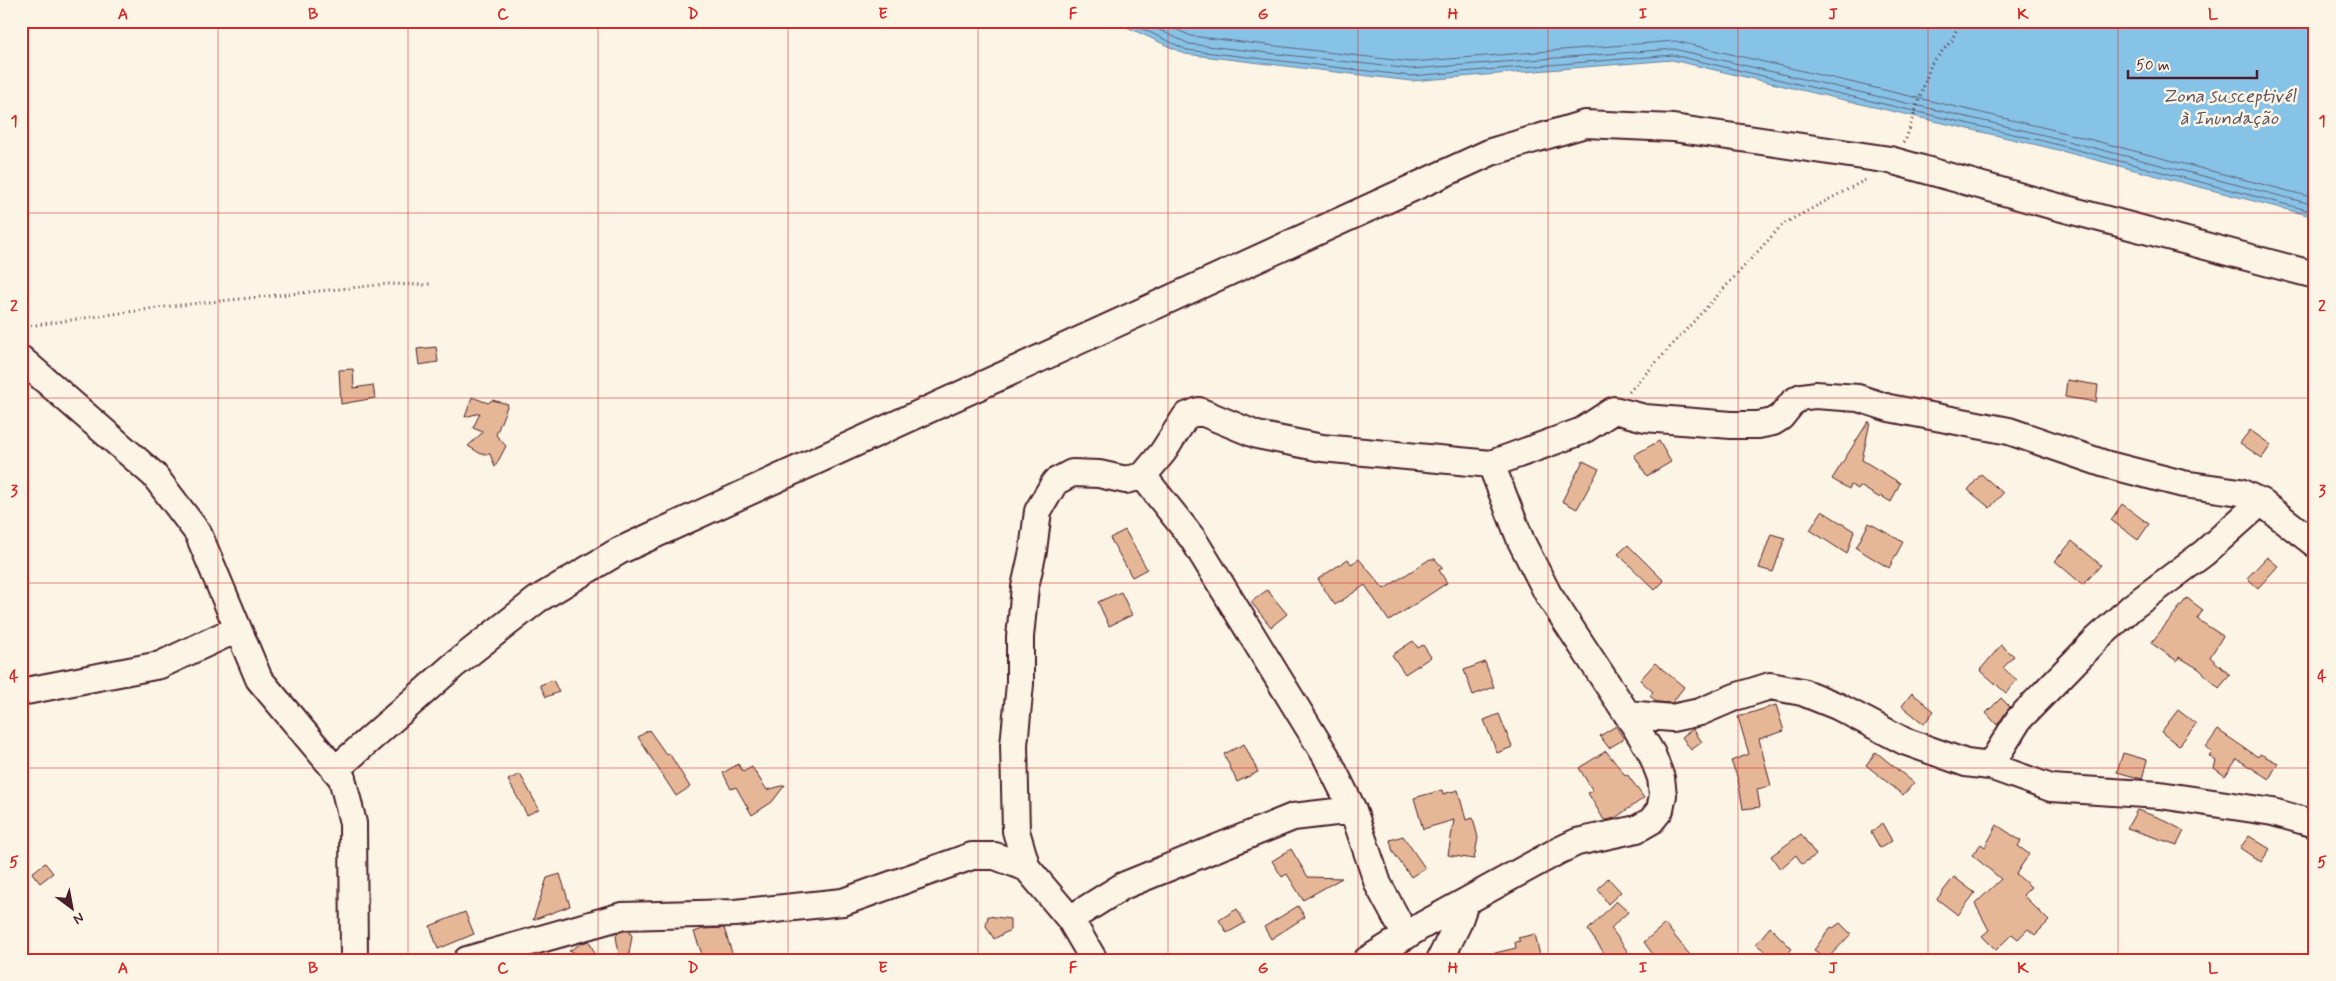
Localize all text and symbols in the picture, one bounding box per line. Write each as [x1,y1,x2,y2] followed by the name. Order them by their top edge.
[118,4,128,25] text: A
[308,4,318,25] text: B
[497,4,509,25] text: C
[687,4,699,25] text: D
[878,4,888,25] text: E
[1069,4,1078,25] text: F
[1258,4,1269,25] text: G
[1448,4,1459,25] text: H
[1639,4,1648,25] text: I
[1828,4,1838,25] text: J
[2017,4,2029,25] text: K
[2208,4,2219,25] text: L
[2128,48,2257,80] scale bar
[2136,56,2170,76] text: 50 m
[2162,84,2297,131] water label: Zona susceptivél à Inundação
[10,111,18,132] text: 1
[2318,111,2326,132] text: 1
[10,296,18,317] text: 2
[2318,296,2326,317] text: 2
[10,481,18,502] text: 3
[2318,481,2326,502] text: 3
[9,666,19,687] text: 4
[2317,666,2327,687] text: 4
[9,852,19,873] text: 5
[2317,852,2327,873] text: 5
[48,884,98,934] north arrow
[70,908,87,928] text: N
[118,958,128,979] text: A
[308,958,318,979] text: B
[497,958,509,979] text: C
[687,958,699,979] text: D
[878,958,888,979] text: E
[1069,958,1078,979] text: F
[1258,958,1269,979] text: G
[1448,958,1459,979] text: H
[1639,958,1648,979] text: I
[1828,958,1838,979] text: J
[2017,958,2029,979] text: K
[2208,958,2219,979] text: L

